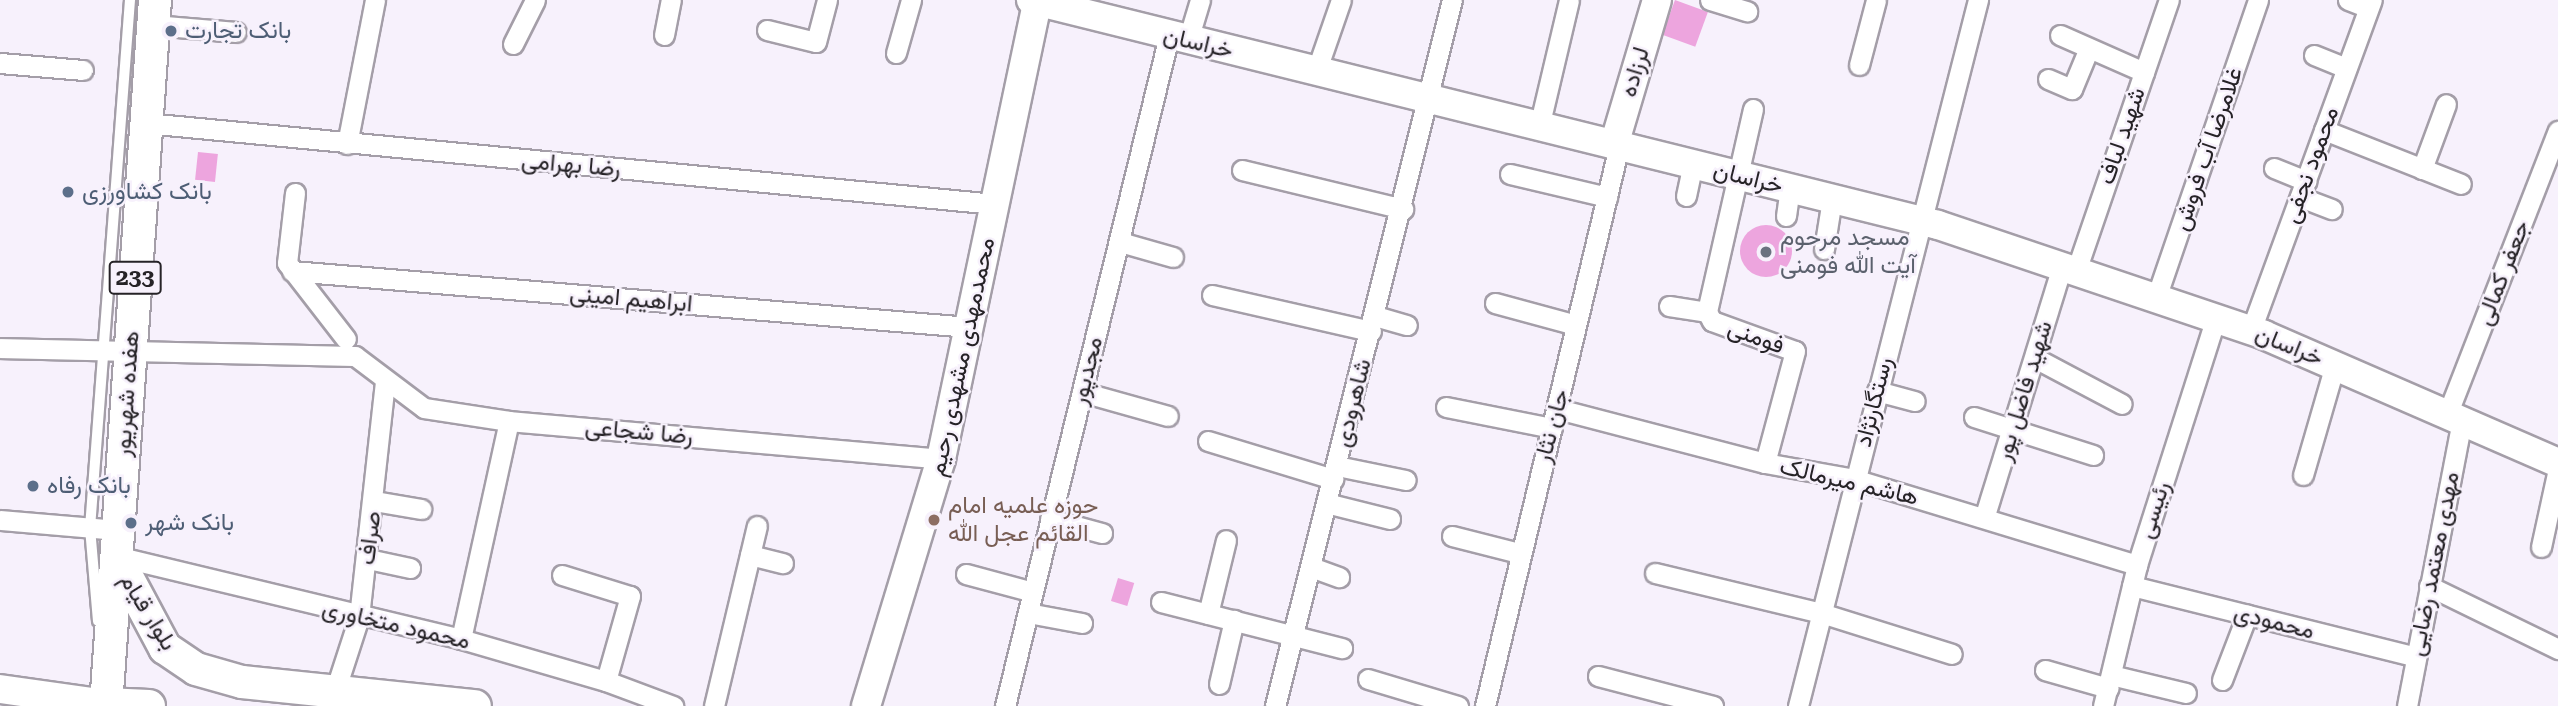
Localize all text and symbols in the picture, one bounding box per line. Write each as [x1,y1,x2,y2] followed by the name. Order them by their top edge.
[185,17,291,45] place label: بانک تجارت
[1160,21,1236,65] street label: خراسان
[163,23,179,39] marker: بانک تجارت
[1614,44,1656,100] street label: لرزاده
[2167,63,2249,235] street label: غلامرضا آب فروش
[2092,84,2152,188] street label: شهید لباف
[2277,103,2345,227] street label: محمود نجفی
[520,146,622,184] street label: رضا بهرامی
[1710,155,1786,201] street label: خراسان
[82,178,212,206] place label: بانک کشاورزی
[60,184,76,200] marker: بانک کشاورزی
[2470,216,2536,330] street label: جعفر کمالی
[1780,224,1916,280] place label: مسجد مرحوم آیت الله فومنی
[923,235,1001,479] street label: محمدمهدی مشهدی رحیم
[1758,244,1774,260] marker: مسجد مرحوم آیت الله فومنی
[107,258,163,298] road number: 233
[568,279,694,319] street label: ابراهیم امینی
[1724,314,1788,360] street label: فومنی
[1989,317,2059,465] street label: شهید فاضل پور
[2251,319,2327,373] street label: خراسان
[108,330,146,458] street label: هفده شهریور
[1065,334,1109,408] street label: مجدپور
[1849,354,1899,450] street label: رستگارنژاد
[1328,356,1378,450] street label: شاهرودی
[1528,386,1576,466] street label: جان نثار
[584,413,694,451] street label: رضا شجاعی
[1777,452,1921,512] street label: هاشم میرمالک
[2402,469,2466,659] street label: مهدی معتمد رضایی
[47,472,131,500] place label: بانک رفاه
[25,478,41,494] marker: بانک رفاه
[2131,478,2177,542] street label: رئیسی
[948,492,1098,548] place label: حوزه علمیه امام القائم عجل الله
[145,509,234,537] place label: بانک شهر
[352,509,388,567] street label: صراف
[926,512,942,528] marker: حوزه علمیه امام القائم عجل الله
[123,515,139,531] marker: بانک شهر
[113,568,183,656] street label: بلوار قیام
[319,594,473,656] street label: محمود متخاوری
[2231,598,2317,646] street label: محمودی

